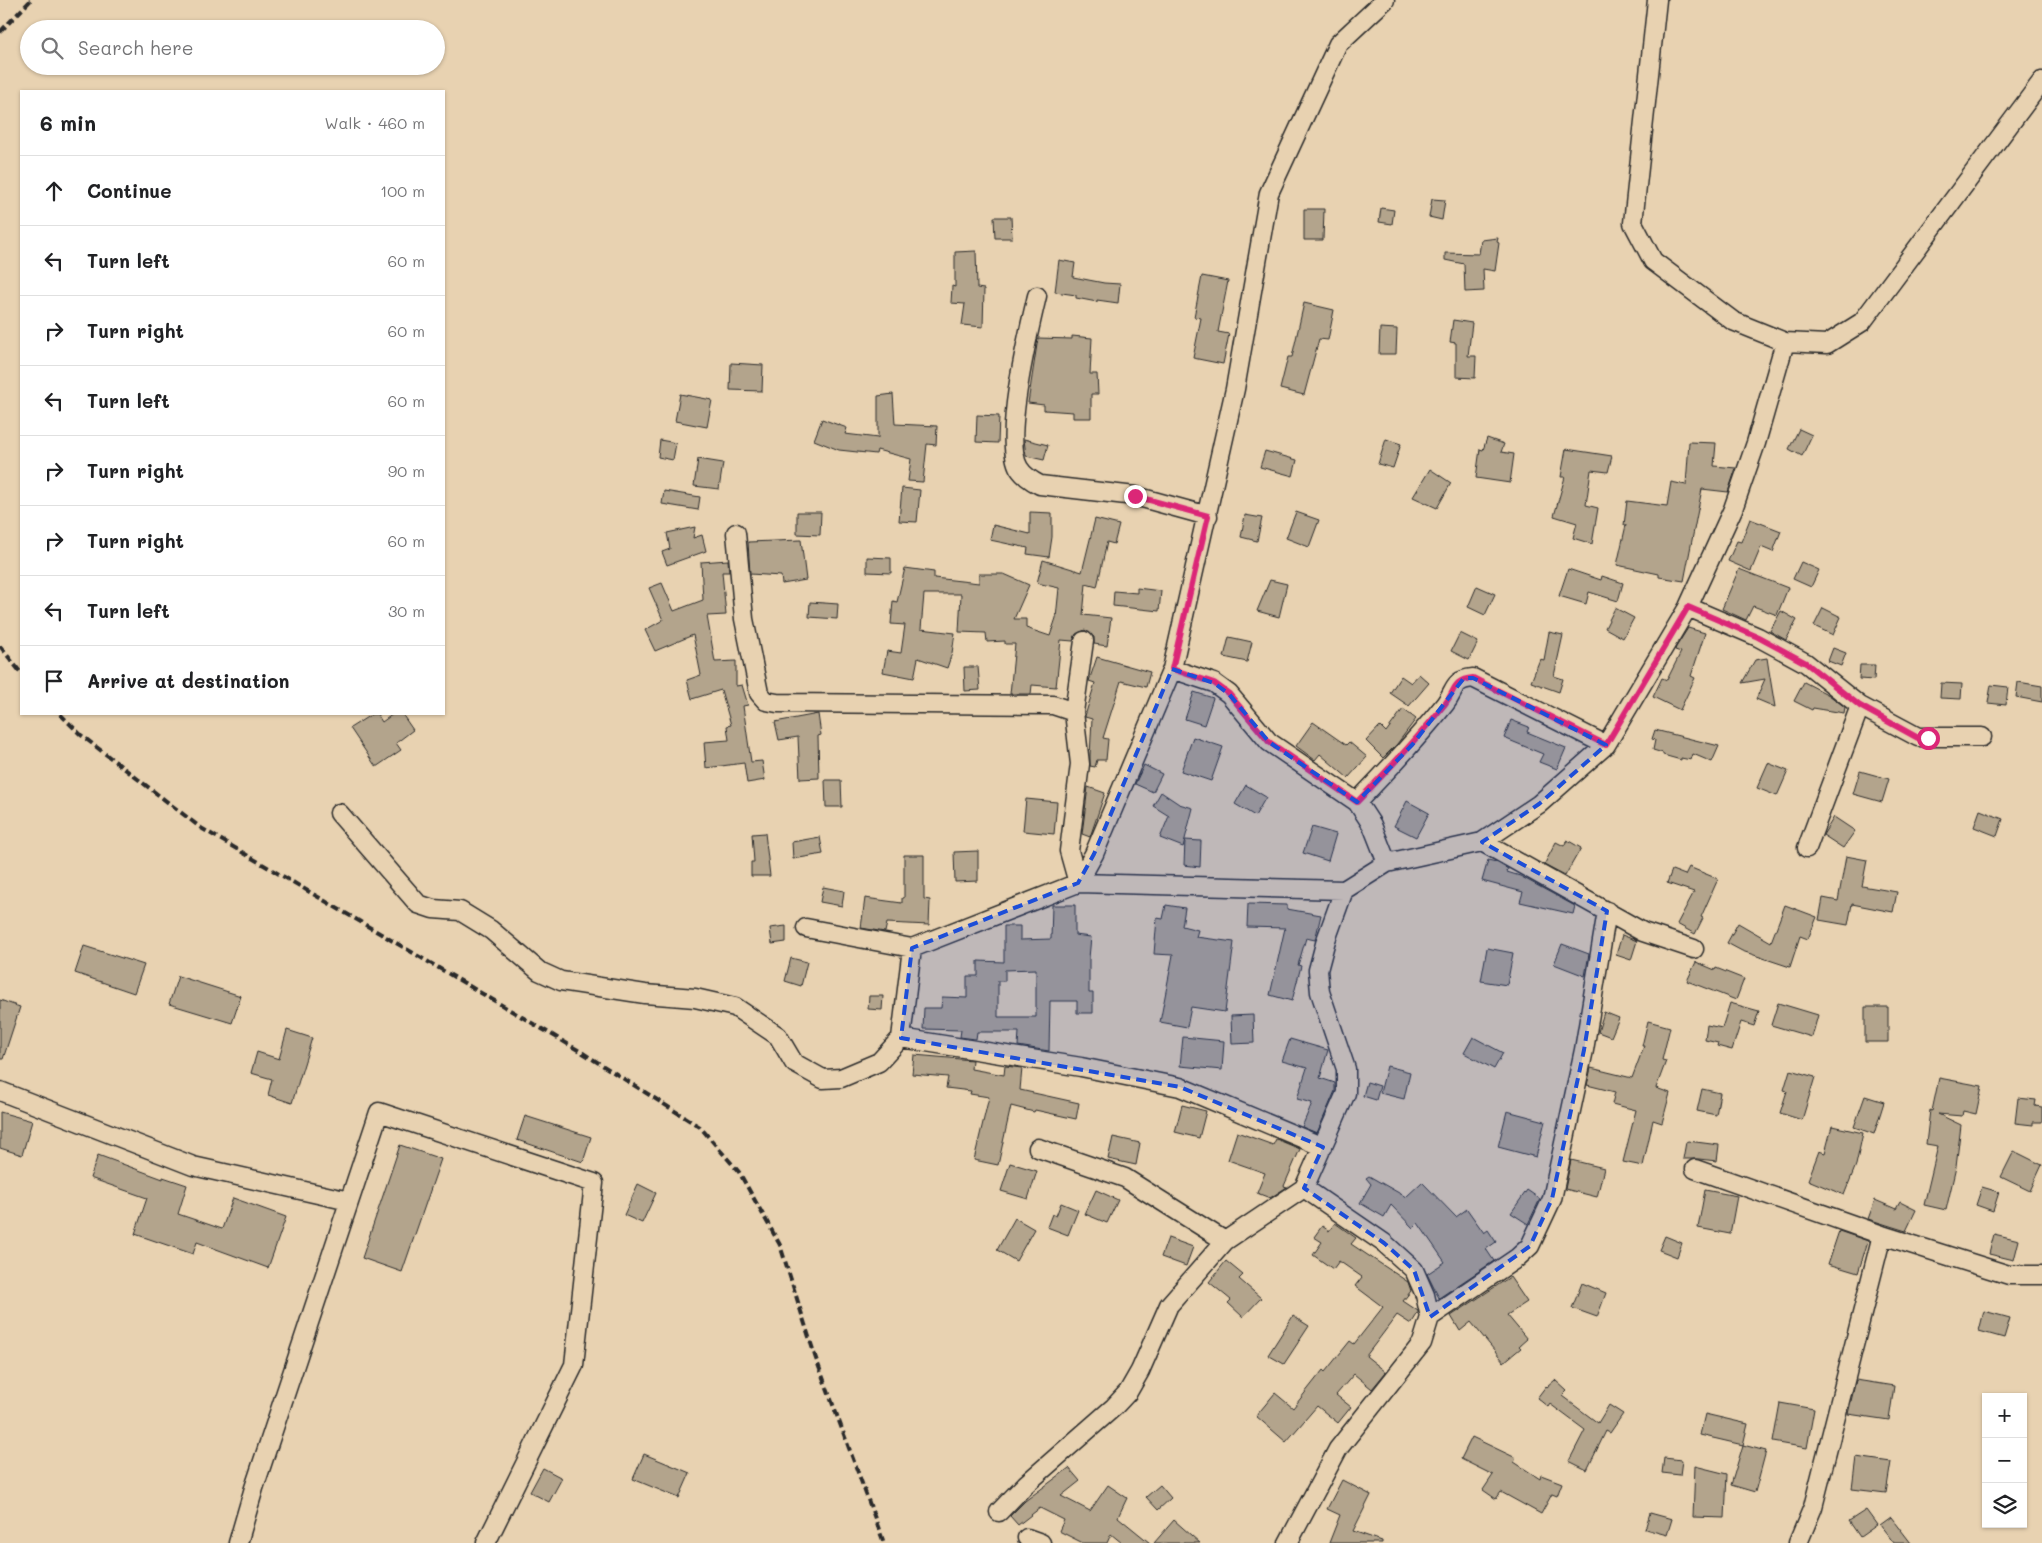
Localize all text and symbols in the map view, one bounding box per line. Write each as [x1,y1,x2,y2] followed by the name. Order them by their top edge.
[20,20,445,75] search box
[38,34,66,62] icon: search
[78,35,194,60] text: Search here
[40,109,96,136] text: 6 min
[324,112,425,133] text: Walk · 460 m
[40,177,68,205] icon: ahead
[87,178,172,203] text: Continue
[380,180,425,201] text: 100 m
[40,247,68,275] icon: left
[87,248,170,273] text: Turn left
[388,250,425,271] text: 60 m
[40,317,68,345] icon: right
[87,318,184,343] text: Turn right
[388,320,425,341] text: 60 m
[40,387,68,415] icon: left
[87,388,170,413] text: Turn left
[388,390,425,411] text: 60 m
[40,457,68,485] icon: right
[87,458,184,483] text: Turn right
[388,460,425,481] text: 90 m
[1124,485,1147,508] route end
[40,527,68,555] icon: right
[87,528,184,553] text: Turn right
[388,530,425,551] text: 60 m
[40,597,68,625] icon: left
[87,598,170,623] text: Turn left
[388,600,425,621] text: 30 m
[40,667,68,695] icon: arrive
[87,668,290,693] text: Arrive at destination
[1917,727,1940,750] route start
[1982,1393,2027,1528] map controls
[1982,1393,2027,1438] button: +
[1982,1438,2027,1483] button: −
[1982,1483,2027,1528] button: layers

